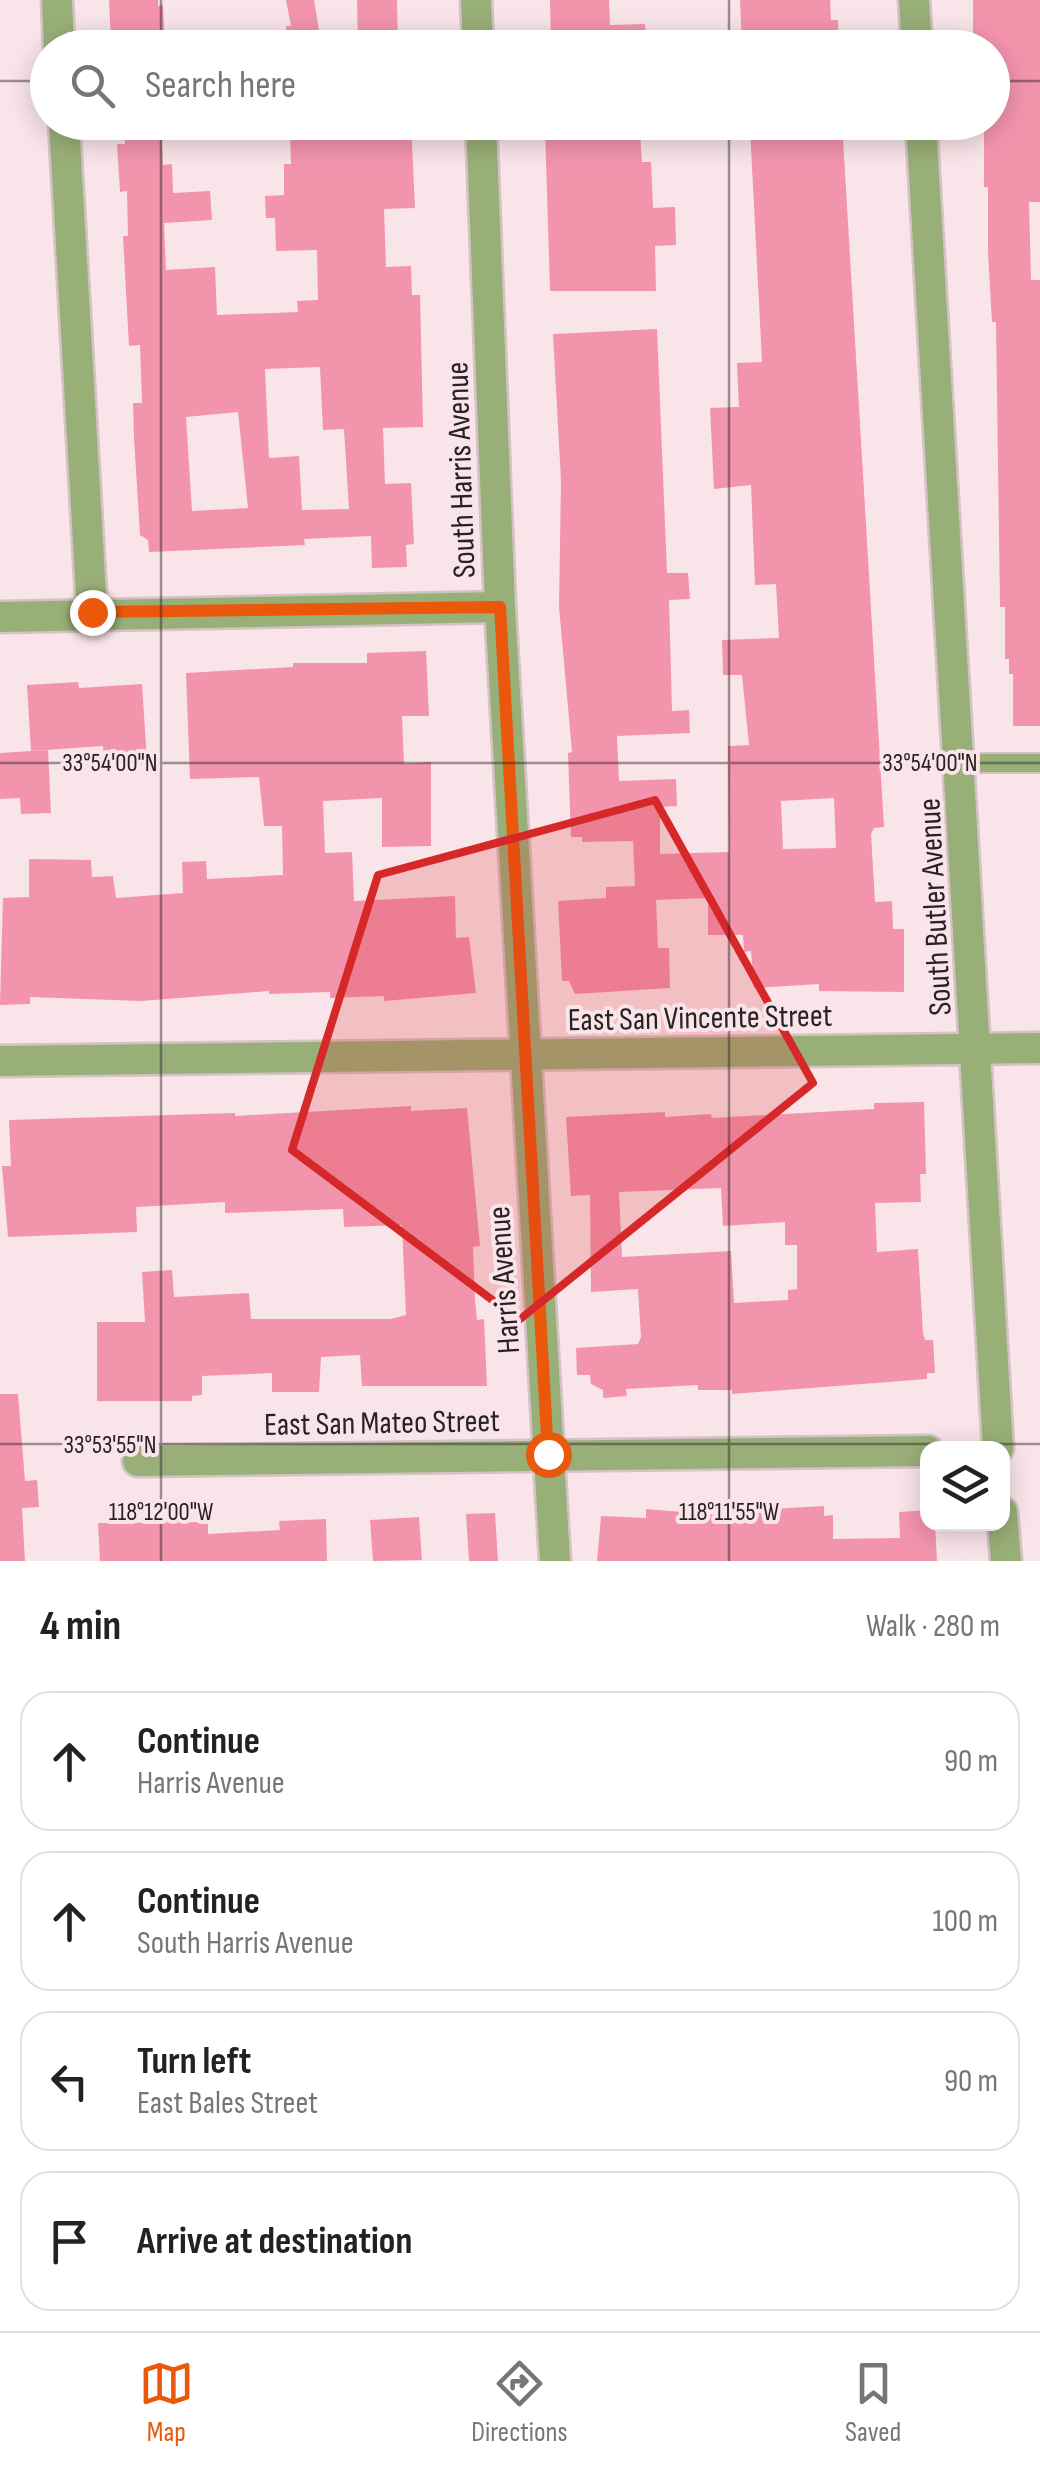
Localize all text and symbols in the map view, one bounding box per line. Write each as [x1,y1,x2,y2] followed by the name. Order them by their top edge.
[30,30,1010,140] search box
[65,58,120,113] icon: search
[145,63,296,108] text: Search here
[438,361,485,579] street label: South Harris Avenue
[70,590,116,636] route end
[62,748,158,779] text: 33°54'00"N
[882,748,978,779] text: 33°54'00"N
[910,797,961,1017] street label: South Butler Avenue
[567,997,833,1040] street label: East San Vincente Street
[480,1205,529,1355] street label: Harris Avenue
[264,1402,500,1445] street label: East San Mateo Street
[64,1430,156,1461] text: 33°53'55"N
[526,1432,572,1478] route start
[920,1441,1010,1531] map controls
[920,1441,1010,1531] button: layers
[109,1497,213,1528] text: 118°12'00"W
[679,1497,779,1528] text: 118°11'55"W
[40,1601,121,1652] text: 4 min
[866,1607,1000,1646] text: Walk · 280 m
[137,1719,260,1764] text: Continue
[42,1734,97,1789] icon: ahead
[944,1742,998,1781] text: 90 m
[137,1764,285,1803] text: Harris Avenue
[137,1879,260,1924] text: Continue
[42,1894,97,1949] icon: ahead
[933,1902,998,1941] text: 100 m
[137,1924,354,1963] text: South Harris Avenue
[137,2039,251,2084] text: Turn left
[42,2054,97,2109] icon: left
[944,2062,998,2101] text: 90 m
[137,2084,318,2123] text: East Bales Street
[42,2214,97,2269] icon: arrive
[137,2219,412,2264] text: Arrive at destination
[139,2356,194,2449] tab: Map
[471,2356,568,2449] tab: Directions
[845,2356,901,2449] tab: Saved

